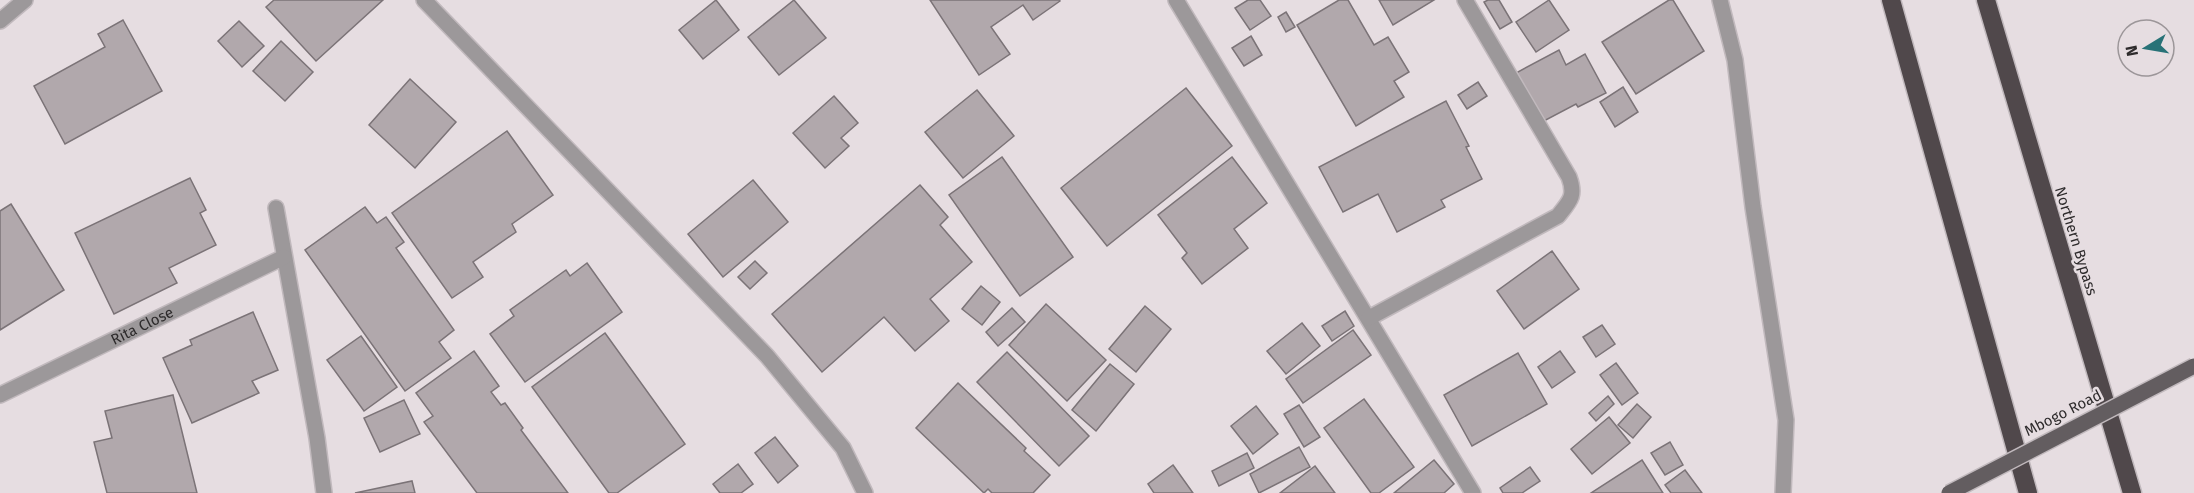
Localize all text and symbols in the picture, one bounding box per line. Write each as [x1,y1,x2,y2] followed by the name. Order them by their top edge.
[2116,18,2176,78] north arrow
[2121,44,2142,58] text: N
[2051,184,2101,298] street label: Northern Bypass
[108,303,176,349] street label: Rita Close
[2021,386,2105,440] street label: Mbogo Road

